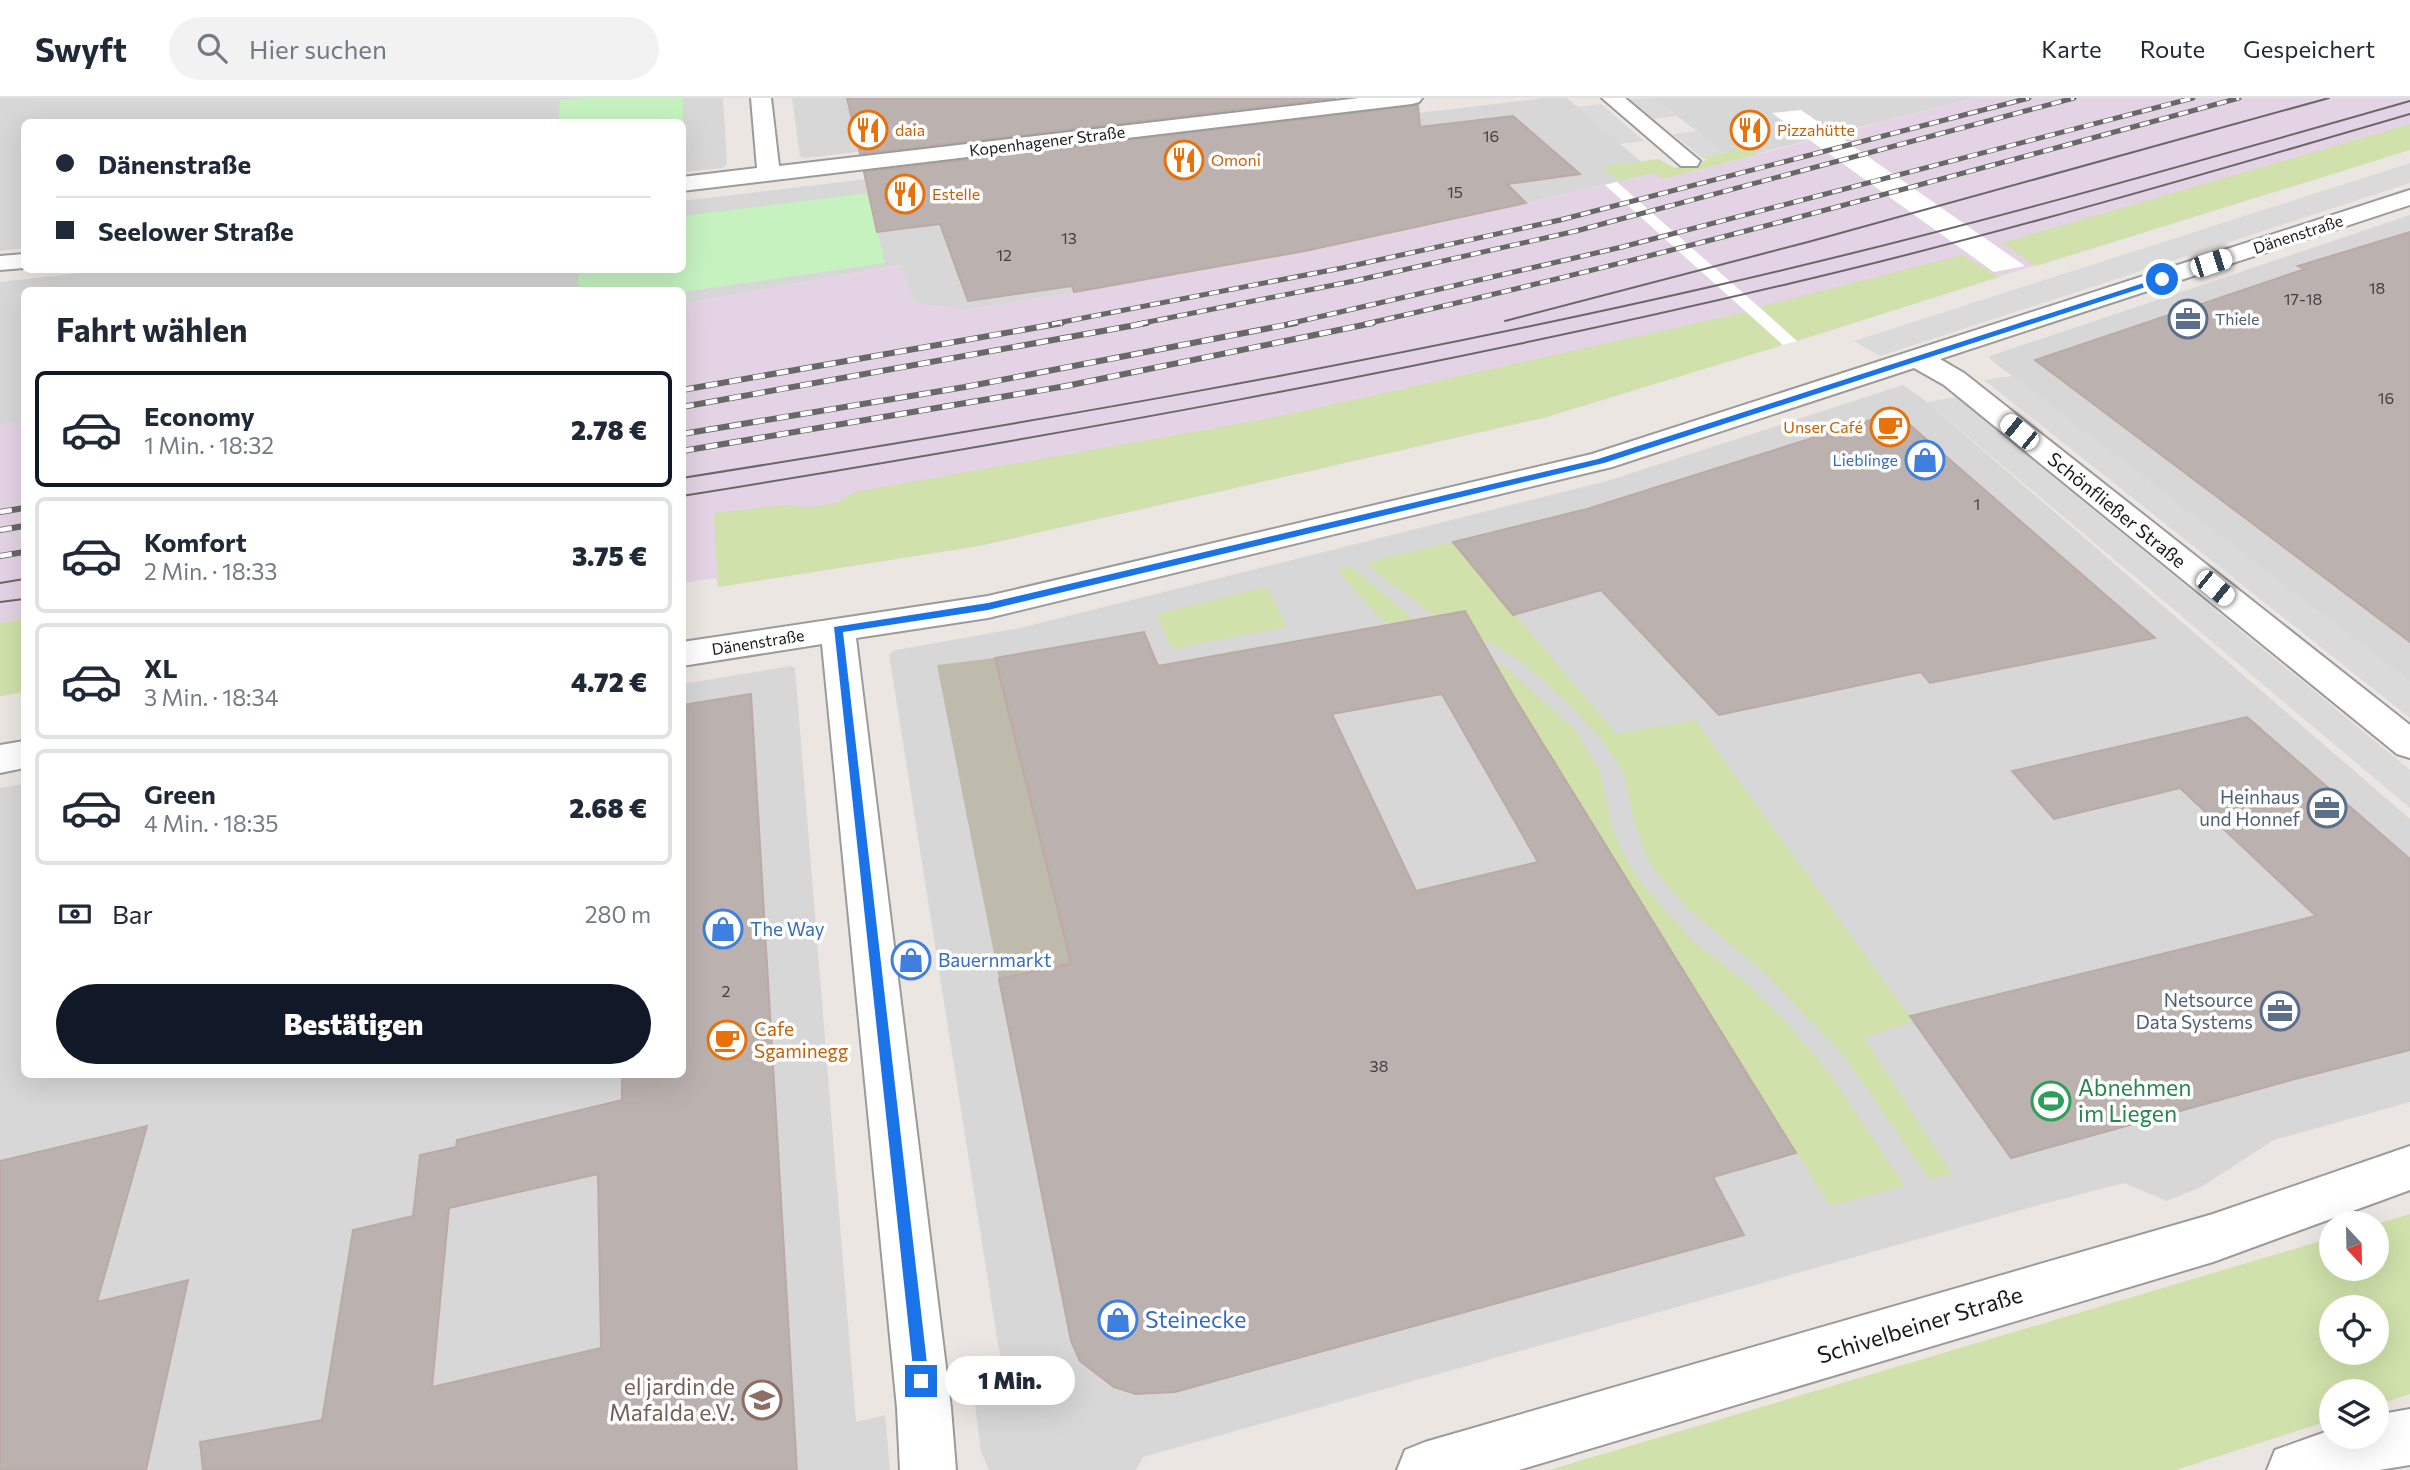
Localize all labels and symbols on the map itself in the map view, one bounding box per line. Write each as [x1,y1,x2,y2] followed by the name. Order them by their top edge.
[847,109,889,151] restaurant icon: daia
[1729,109,1771,151] restaurant icon: Pizzahütte
[895,120,925,139] place label: daia
[1777,120,1855,139] place label: Pizzahütte
[968,122,1126,159] street label: Kopenhagener Straße
[1483,126,1499,145] house number: 16
[1163,139,1205,181] restaurant icon: Omoni
[1211,150,1261,169] place label: Omoni
[884,173,926,215] restaurant icon: Estelle
[1447,182,1463,201] house number: 15
[932,184,980,203] place label: Estelle
[2250,210,2345,257] street label: Dänenstraße
[1061,228,1077,247] house number: 13
[996,245,1012,264] house number: 12
[2188,247,2235,279] car
[2146,263,2178,295] route start
[2369,278,2385,297] house number: 18
[2284,289,2322,308] house number: 17-18
[2167,298,2209,340] office icon: Thiele
[2215,309,2259,328] place label: Thiele
[2378,388,2394,407] house number: 16
[1869,406,1911,448] cafe icon: Unser Café
[1997,411,2042,453] car
[1783,417,1863,436] place label: Unser Café
[1904,439,1946,481] shop icon: Lieblinge
[2044,447,2191,572] street label: Schönfließer Straße
[1833,450,1898,469] place label: Lieblinge
[1974,494,1980,513] house number: 1
[2193,567,2238,609] car
[710,625,806,658] street label: Dänenstraße
[2199,785,2300,830] place label: Heinhaus und Honnef
[2306,787,2348,829] office icon: Heinhaus und Honnef
[702,908,744,950] shop icon: The Way
[750,917,825,940] place label: The Way
[890,939,932,981] shop icon: Bauernmarkt
[938,948,1052,971] place label: Bauernmarkt
[722,981,731,1000] house number: 2
[2136,988,2253,1033] place label: Netsource Data Systems
[2259,990,2301,1032] office icon: Netsource Data Systems
[754,1017,848,1062] place label: Cafe Sgaminegg
[706,1019,748,1061] cafe icon: Cafe Sgaminegg
[1370,1056,1388,1075] house number: 38
[2078,1073,2191,1127] place label: Abnehmen im Liegen
[2030,1080,2072,1122] sports icon: Abnehmen im Liegen
[2319,1211,2389,1281] north arrow
[1813,1279,2026,1369] street label: Schivelbeiner Straße
[1097,1299,1139,1341] shop icon: Steinecke
[1145,1305,1246,1333] place label: Steinecke
[946,1356,1075,1406] callout: 1 Min.
[905,1365,937,1397] route end
[609,1372,735,1426] place label: el jardin de Mafalda e.V.
[741,1379,783,1421] school or university icon: el jardin de Mafalda e.V.

